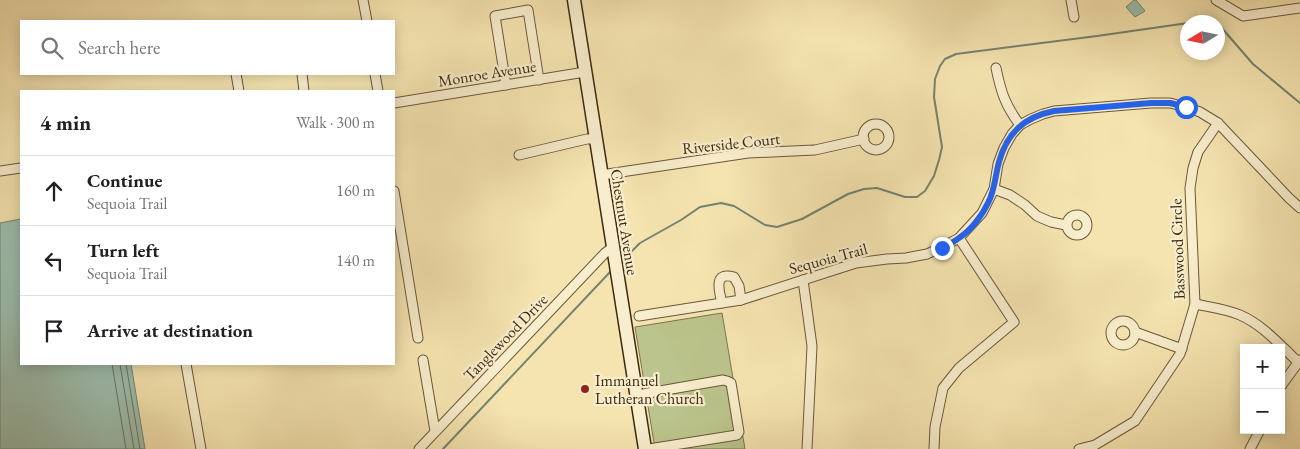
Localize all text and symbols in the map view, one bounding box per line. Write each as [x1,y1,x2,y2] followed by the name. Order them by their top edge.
[1180,15,1225,60] north arrow
[20,20,395,75] search box
[38,34,66,62] icon: search
[78,35,160,60] text: Search here
[436,55,538,92] street label: Monroe Avenue
[1175,96,1198,119] route start
[40,109,91,136] text: 4 min
[296,112,375,133] text: Walk · 300 m
[681,128,781,159] street label: Riverside Court
[87,168,162,193] text: Continue
[606,168,643,277] street label: Chestnut Avenue
[40,177,68,205] icon: ahead
[336,180,375,201] text: 160 m
[87,193,167,214] text: Sequoia Trail
[1165,198,1190,300] street label: Basswood Circle
[931,237,954,260] route end
[87,238,159,263] text: Turn left
[787,238,870,279] street label: Sequoia Trail
[40,247,68,275] icon: left
[336,250,375,271] text: 140 m
[87,263,167,284] text: Sequoia Trail
[459,289,552,385] street label: Tanglewood Drive
[40,317,68,345] icon: arrive
[87,318,253,343] text: Arrive at destination
[1240,344,1285,434] map controls
[1240,344,1285,389] button: +
[595,370,704,409] place label: Immanuel Lutheran Church
[579,383,591,395] marker: Immanuel Lutheran Church
[1240,389,1285,434] button: −

